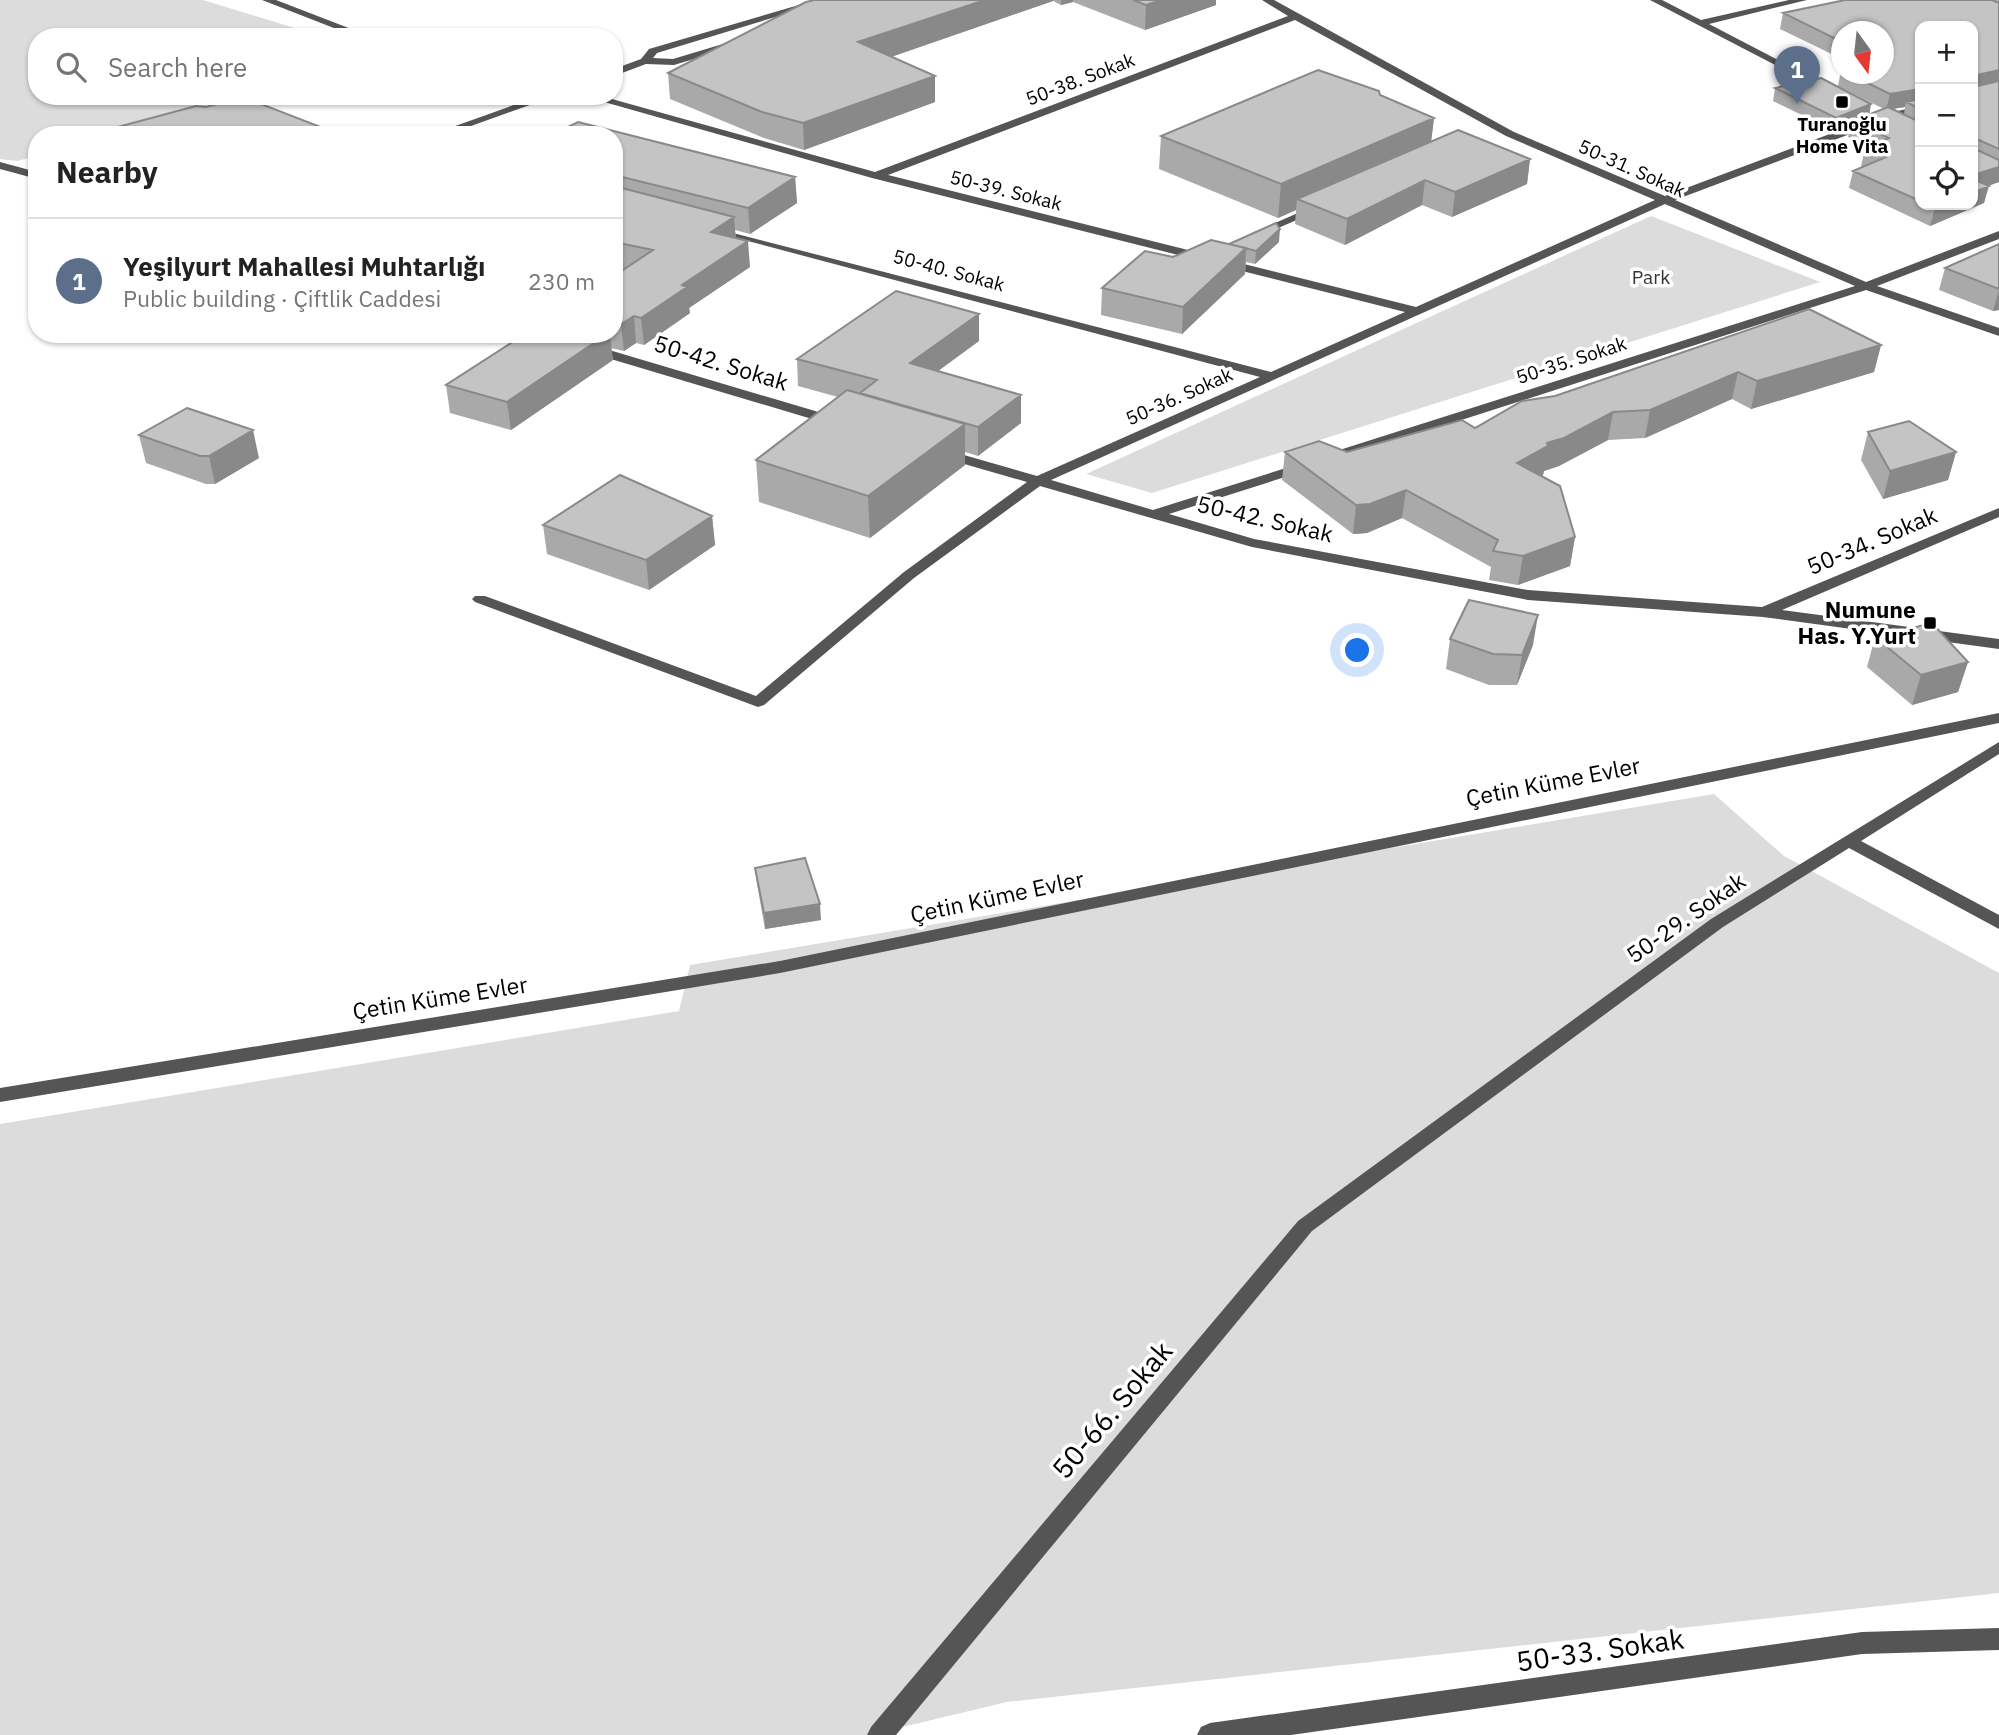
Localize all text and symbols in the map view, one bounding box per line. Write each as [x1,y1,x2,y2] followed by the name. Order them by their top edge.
[1831,21,1894,84] north arrow
[1915,21,1978,210] map controls
[1915,21,1978,84] button: +
[28,28,623,105] search box
[1774,46,1820,104] pin: 1
[1022,47,1138,111] street label: 50-38. Sokak
[52,48,90,86] icon: search
[108,50,247,84] text: Search here
[1915,84,1978,147] button: −
[1834,94,1850,110] marker: Turanoğlu Home Vita
[1796,112,1888,158] place label: Turanoğlu Home Vita
[1575,134,1689,202] street label: 50-31. Sokak
[1915,147,1978,210] button: locate
[56,152,158,191] text: Nearby
[948,164,1064,216] street label: 50-39. Sokak
[891,244,1007,296] street label: 50-40. Sokak
[123,249,485,283] text: Yeşilyurt Mahallesi Muhtarlığı
[1632,265,1670,289] park label: Park
[72,266,86,296] text: 1
[528,266,595,296] text: 230 m
[123,283,441,313] text: Public building · Çiftlik Caddesi
[651,327,792,397] street label: 50-42. Sokak
[1513,331,1629,389] street label: 50-35. Sokak
[1122,362,1236,430] street label: 50-36. Sokak
[1194,488,1336,548] street label: 50-42. Sokak
[1802,499,1941,581] street label: 50-34. Sokak
[1798,594,1916,650] place label: Numune Has. Y.Yurt
[1922,615,1938,631] marker: Numune Has. Y.Yurt
[1340,633,1374,667] your location
[1463,749,1643,813] street label: Çetin Küme Evler
[907,863,1087,929] street label: Çetin Küme Evler
[1620,865,1751,969] street label: 50-29. Sokak
[350,968,530,1026] street label: Çetin Küme Evler
[1043,1333,1180,1486] street label: 50-66. Sokak
[1514,1619,1686,1680] street label: 50-33. Sokak

